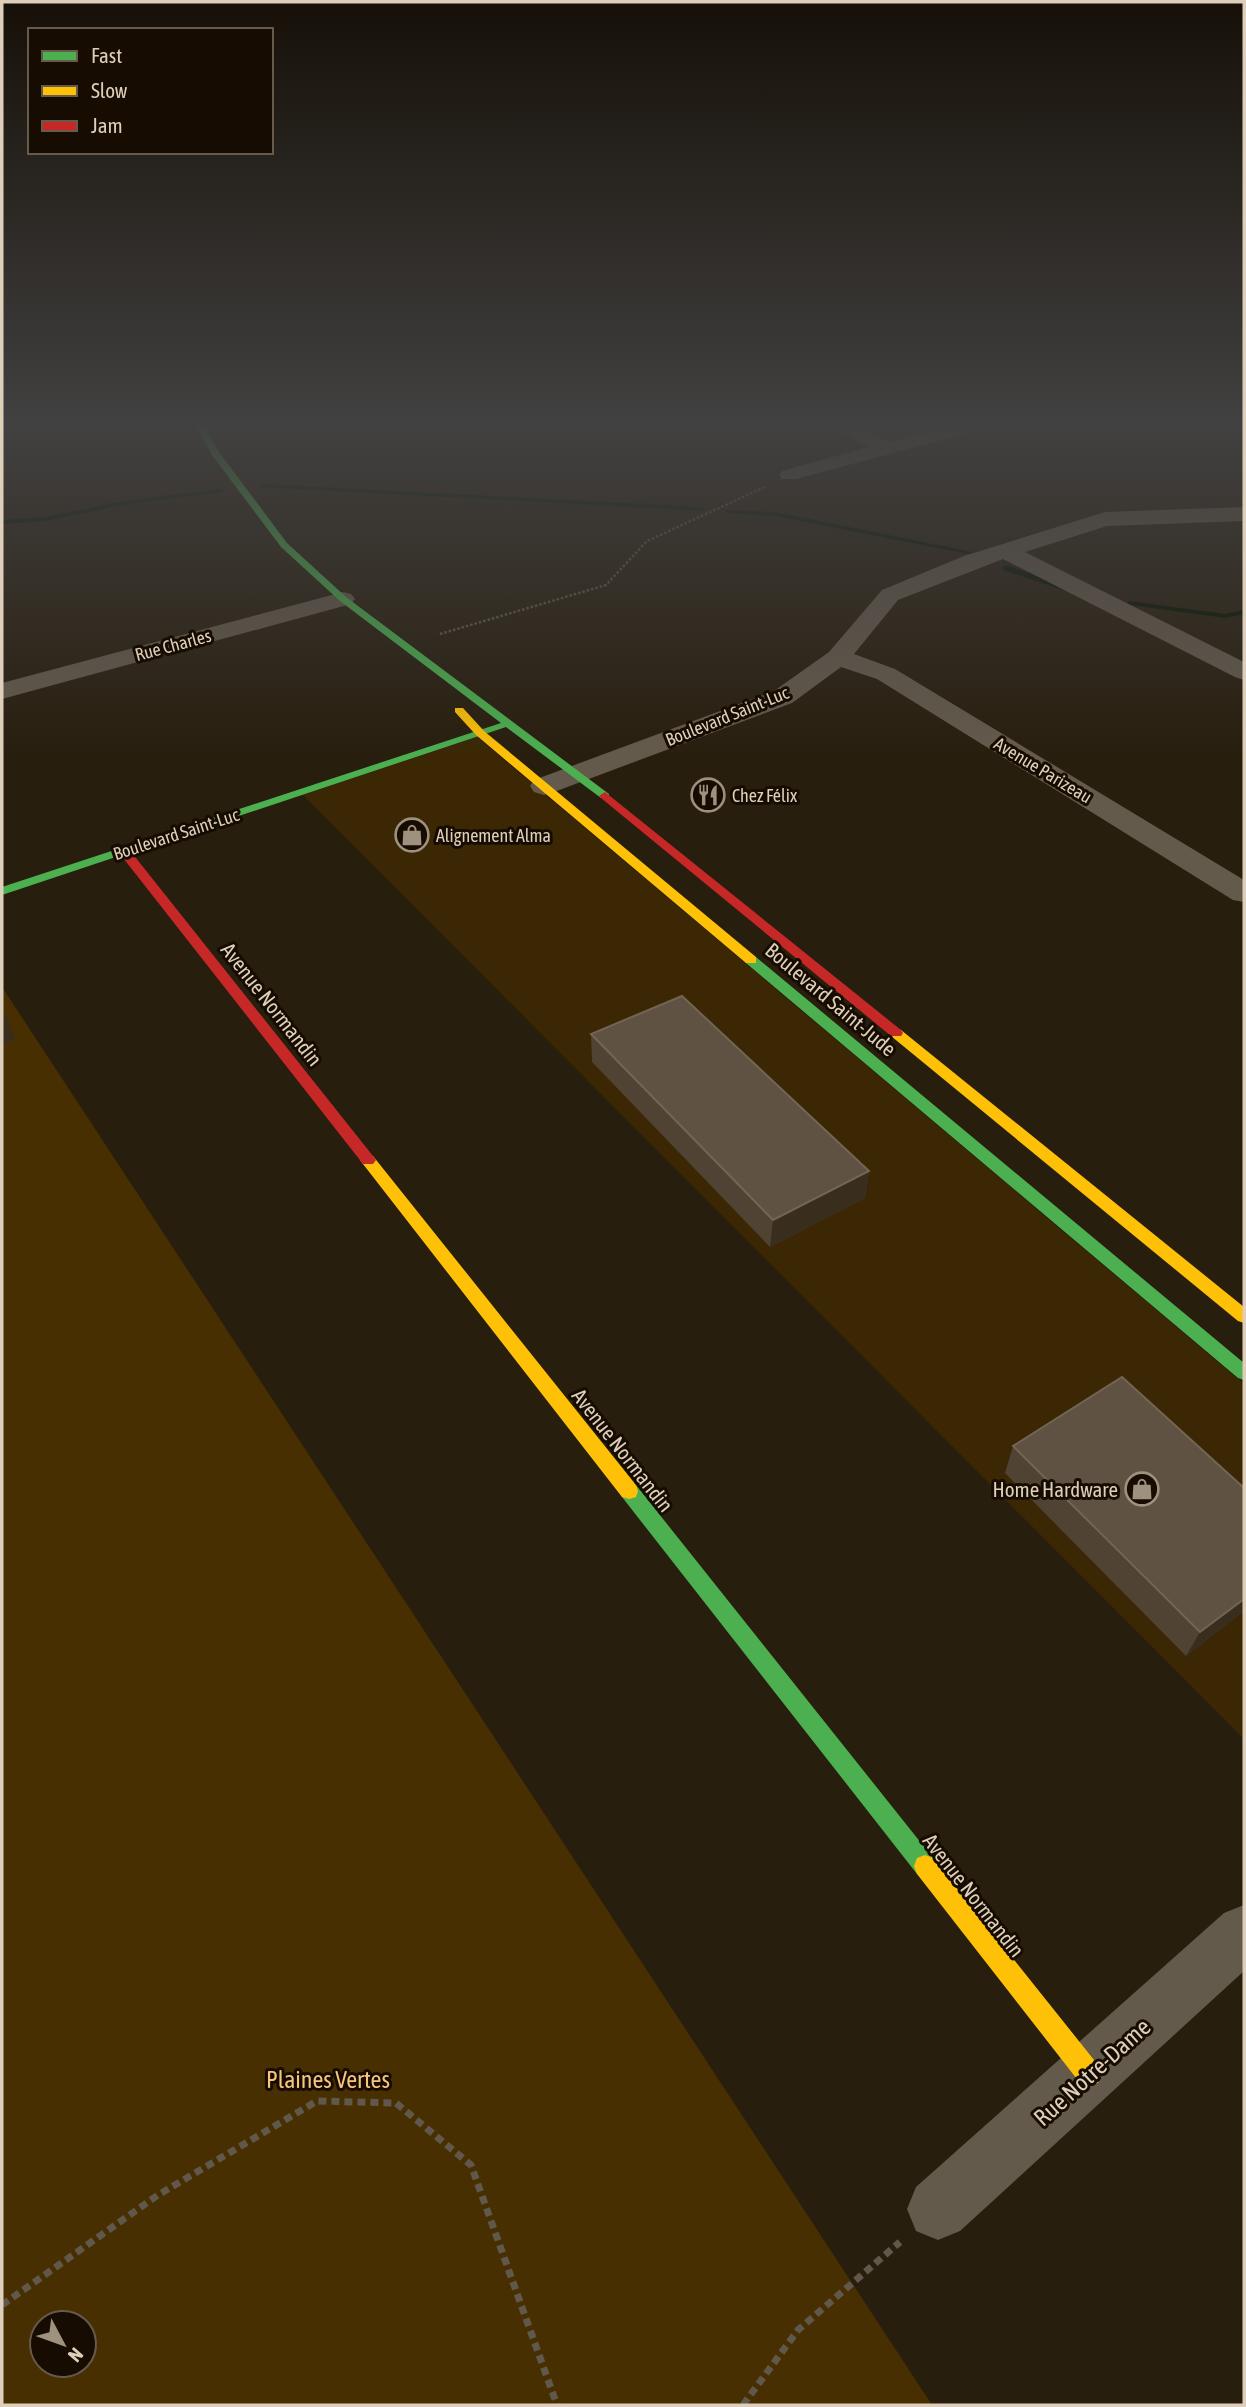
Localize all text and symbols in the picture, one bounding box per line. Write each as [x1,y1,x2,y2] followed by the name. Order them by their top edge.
[28,28,273,154] legend
[91,43,122,67] text: Fast
[91,78,128,102] text: Slow
[91,113,123,137] text: Jam
[133,625,213,665] street label: Rue Charles
[662,682,792,750] street label: Boulevard Saint-Luc
[990,733,1096,807] street label: Avenue Parizeau
[689,776,727,814] restaurant icon: Chez Félix
[732,785,797,806] place label: Chez Félix
[110,804,242,864] street label: Boulevard Saint-Luc
[393,816,431,854] shop icon: Alignement Alma
[436,825,551,846] place label: Alignement Alma
[761,937,901,1061] street label: Boulevard Saint-Jude
[217,938,327,1070] street label: Avenue Normandin
[568,1384,678,1516] street label: Avenue Normandin
[1123,1470,1161,1508] shop icon: Home Hardware
[992,1477,1118,1501] place label: Home Hardware
[919,1829,1029,1961] street label: Avenue Normandin
[1028,2013,1156,2131] street label: Rue Notre-Dame
[266,2066,390,2093] park label: Plaines Vertes
[28,2309,98,2379] north arrow
[64,2344,88,2367] text: N

